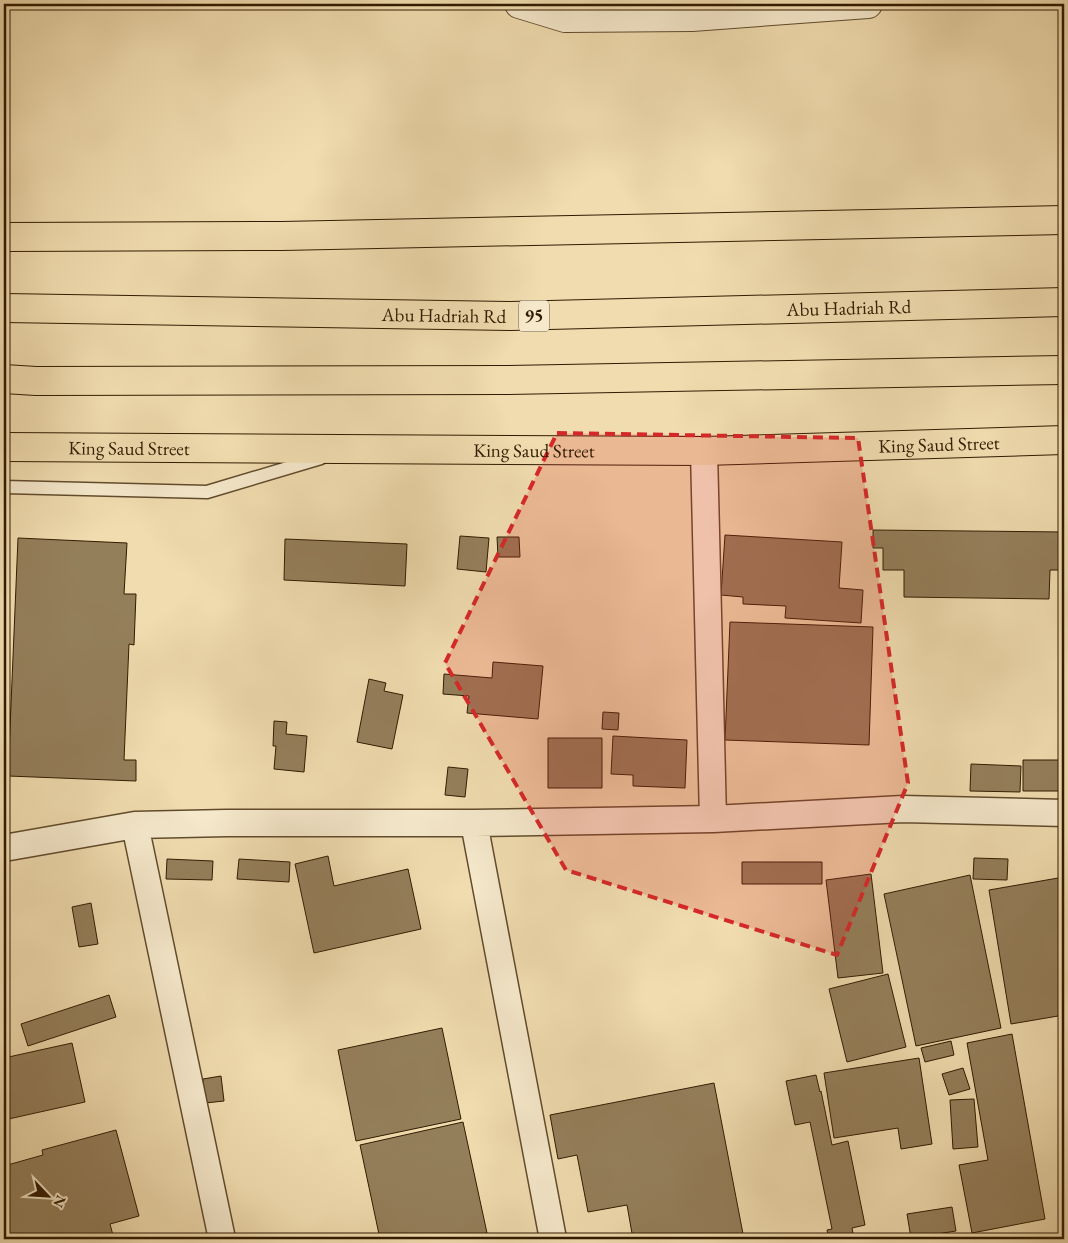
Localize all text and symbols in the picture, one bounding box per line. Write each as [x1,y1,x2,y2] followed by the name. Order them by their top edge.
[785,294,912,322] street label: Abu Hadriah Rd
[519,300,549,332] road number: 95
[380,302,507,329] street label: Abu Hadriah Rd
[878,430,1000,459] street label: King Saud Street
[68,435,190,461] street label: King Saud Street
[473,438,595,463] street label: King Saud Street
[22,1170,72,1220] north arrow
[49,1193,70,1211] text: N

